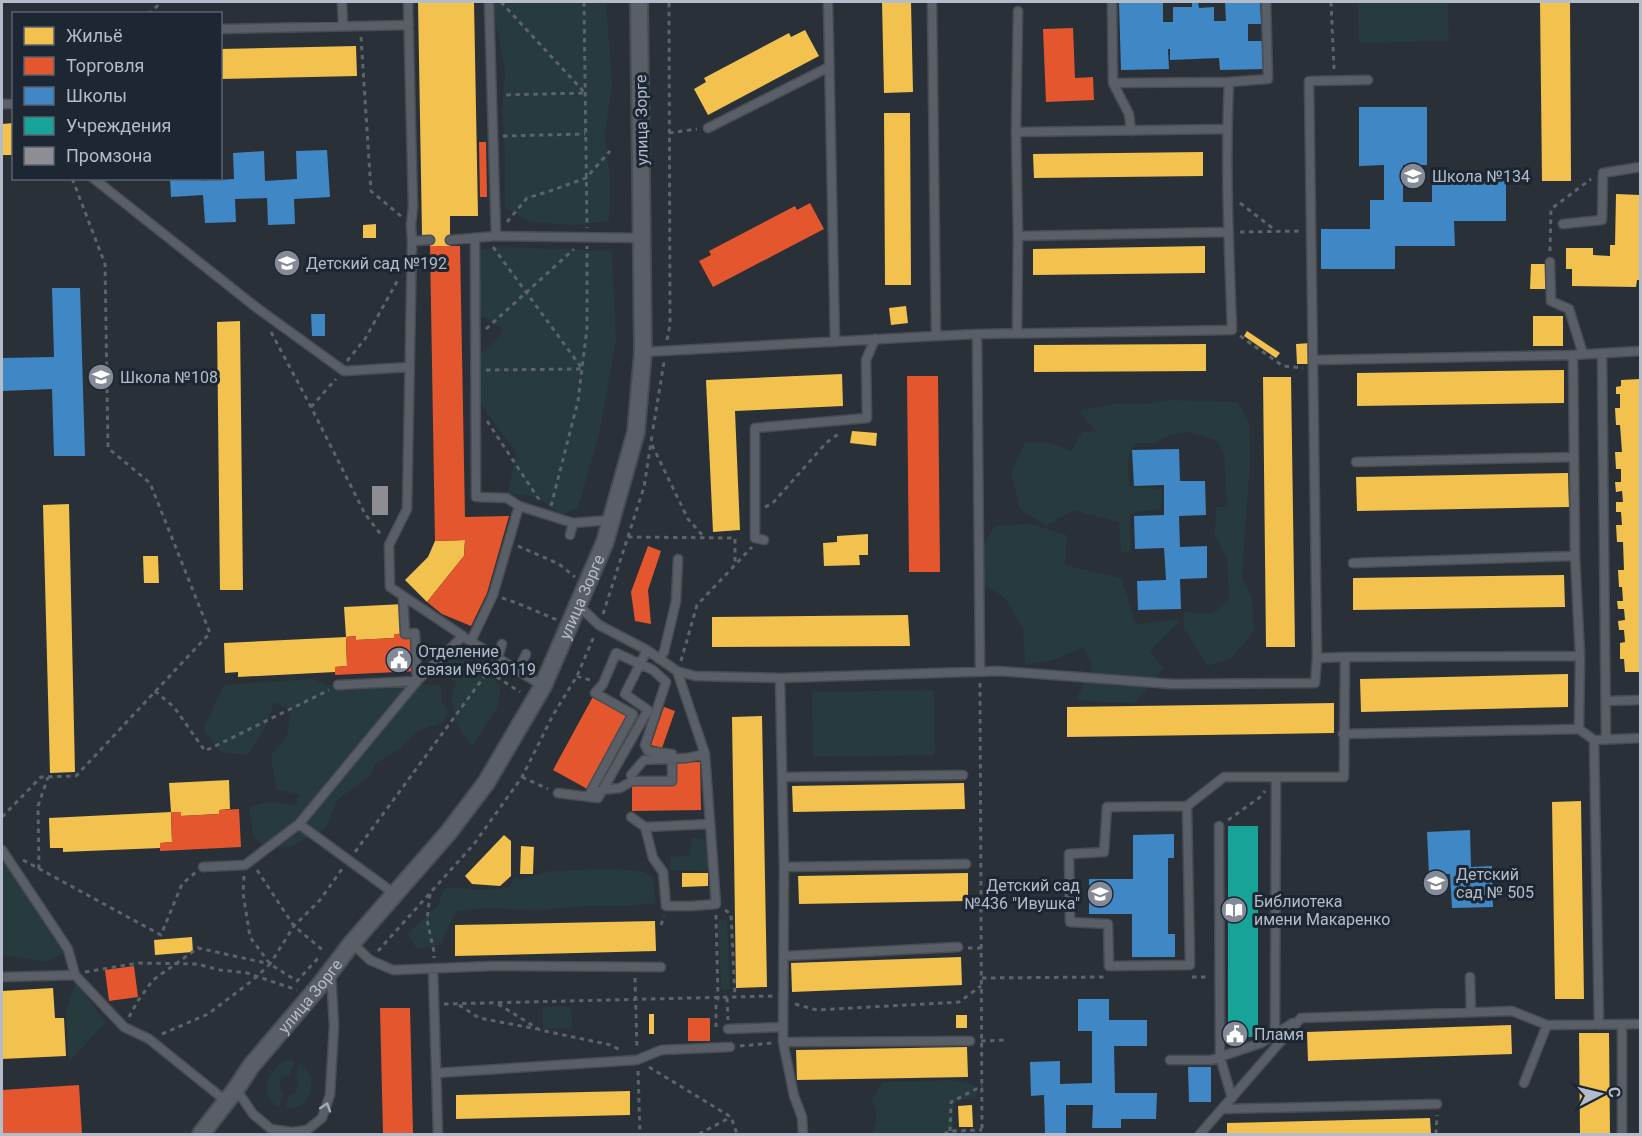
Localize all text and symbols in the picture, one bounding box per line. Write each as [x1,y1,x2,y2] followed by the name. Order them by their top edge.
[12,12,222,180] legend
[66,25,122,46] text: Жильё
[66,55,144,76] text: Торговля
[631,75,652,165] street label: улица Зорге
[66,85,127,106] text: Школы
[66,115,171,136] text: Учреждения
[66,145,152,166] text: Промзона
[1398,161,1428,191] school or university icon: Школа №134
[1432,167,1530,186] place label: Школа №134
[272,248,302,278] school or university icon: Детский сад №192
[306,254,447,273] place label: Детский сад №192
[86,362,116,392] school or university icon: Школа №108
[120,368,218,387] place label: Школа №108
[555,552,608,642] street label: улица Зорге
[418,642,536,679] place label: Отделение связи №630119
[384,645,414,675] public building icon: Отделение связи №630119
[1456,865,1534,902] place label: Детский сад № 505
[1421,868,1451,898] school or university icon: Детский сад № 505
[965,876,1080,913] place label: Детский сад №436 "Ивушка"
[1085,879,1115,909] school or university icon: Детский сад №436 "Ивушка"
[1254,892,1390,929] place label: Библиотека имени Макаренко
[1219,895,1249,925] library icon: Библиотека имени Макаренко
[274,955,346,1037] street label: улица Зорге
[1220,1019,1250,1049] public building icon: Пламя
[1254,1025,1304,1044] place label: Пламя
[1570,1064,1630,1124] north arrow
[1604,1086,1624,1099] text: С
[319,1102,331,1113] one-way arrow

